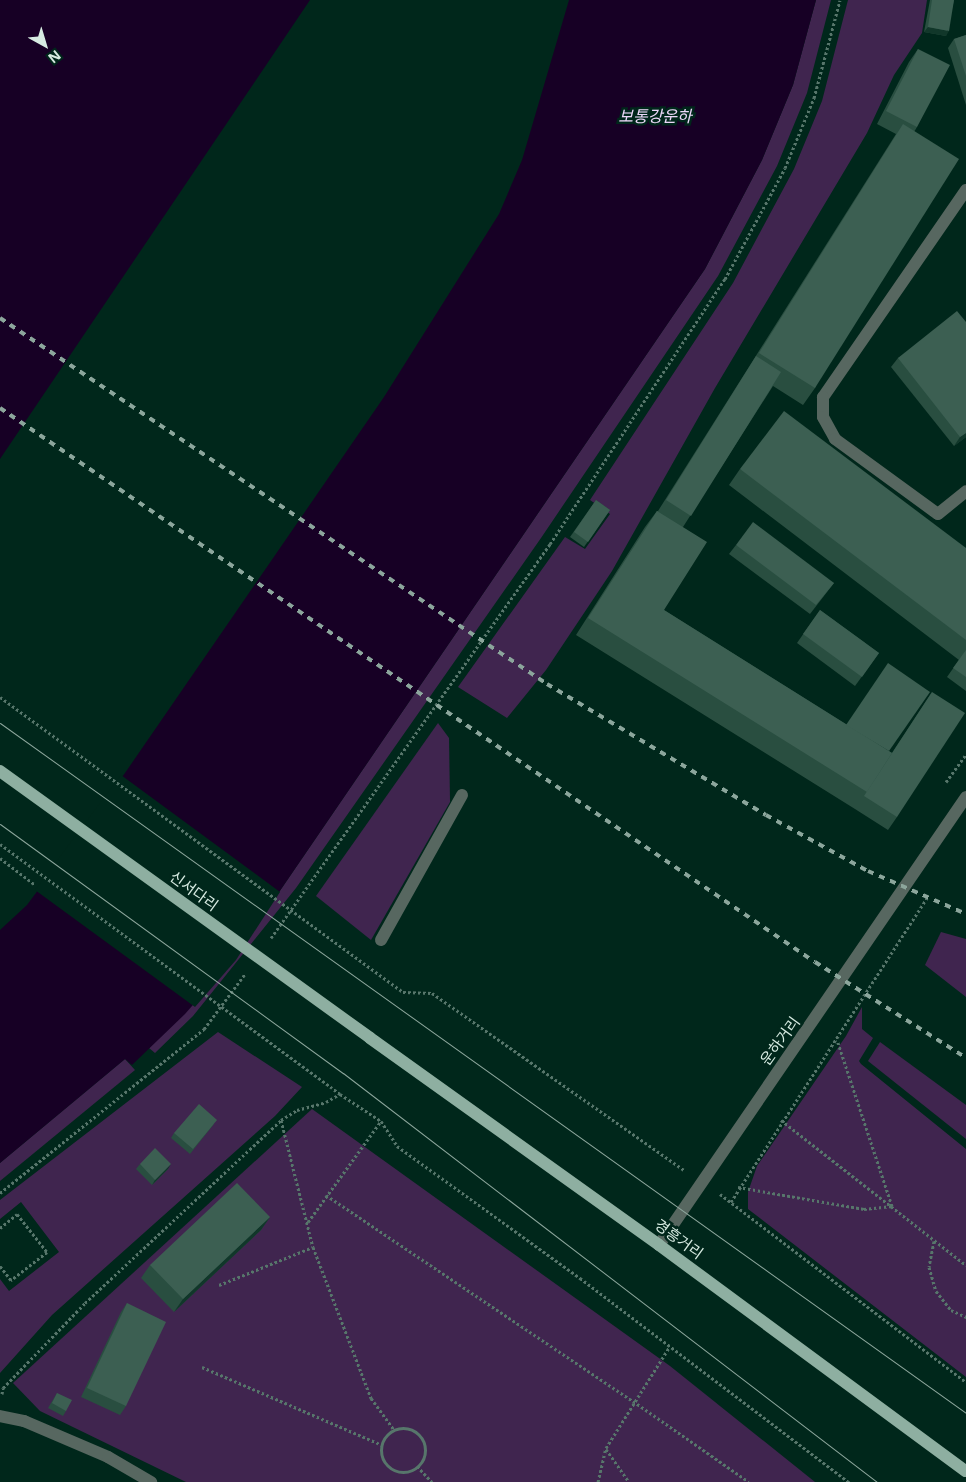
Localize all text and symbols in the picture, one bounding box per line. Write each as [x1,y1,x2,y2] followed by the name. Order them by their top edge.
[20,20,70,70] north arrow
[44,46,65,68] text: N
[618,106,692,126] water label: 보통강운하
[166,867,222,915] street label: 신서다리
[756,1013,804,1069] street label: 운하거리
[651,1215,707,1263] street label: 경흥거리

